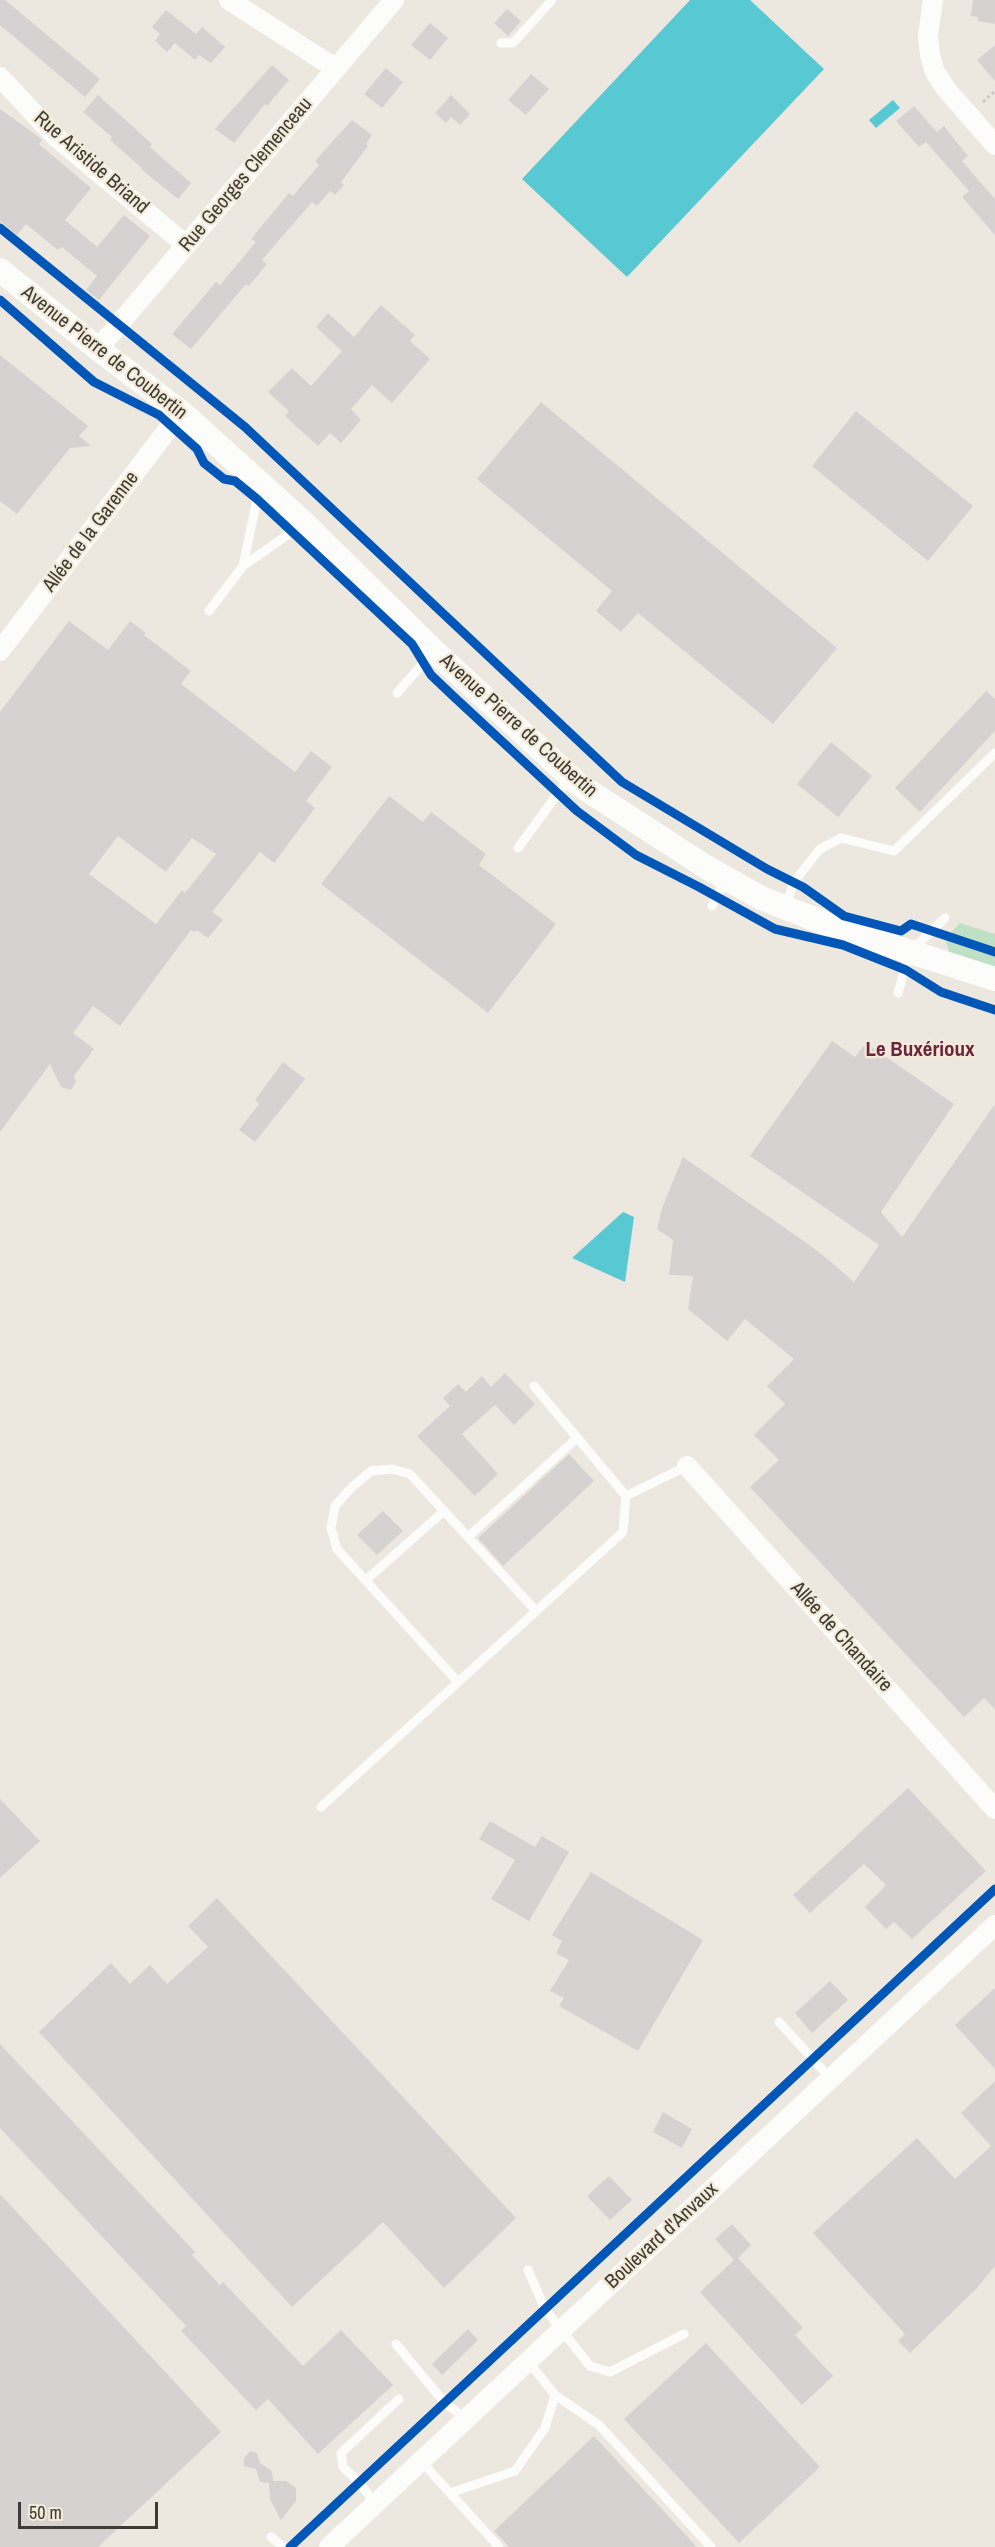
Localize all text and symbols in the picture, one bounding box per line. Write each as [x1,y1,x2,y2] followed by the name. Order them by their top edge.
[174,93,318,257] street label: Rue Georges Clemenceau
[29,107,153,219] street label: Rue Aristide Briand
[16,281,192,425] street label: Avenue Pierre de Coubertin
[38,467,144,597] street label: Allée de la Garenne
[434,649,602,803] street label: Avenue Pierre de Coubertin
[865,1037,975,1063] district label: Le Buxérioux
[785,1577,897,1697] street label: Allée de Chandaire
[601,2178,723,2294] street label: Boulevard d'Anvaux
[21,2490,160,2528] scale bar
[29,2500,62,2525] text: 50 m

